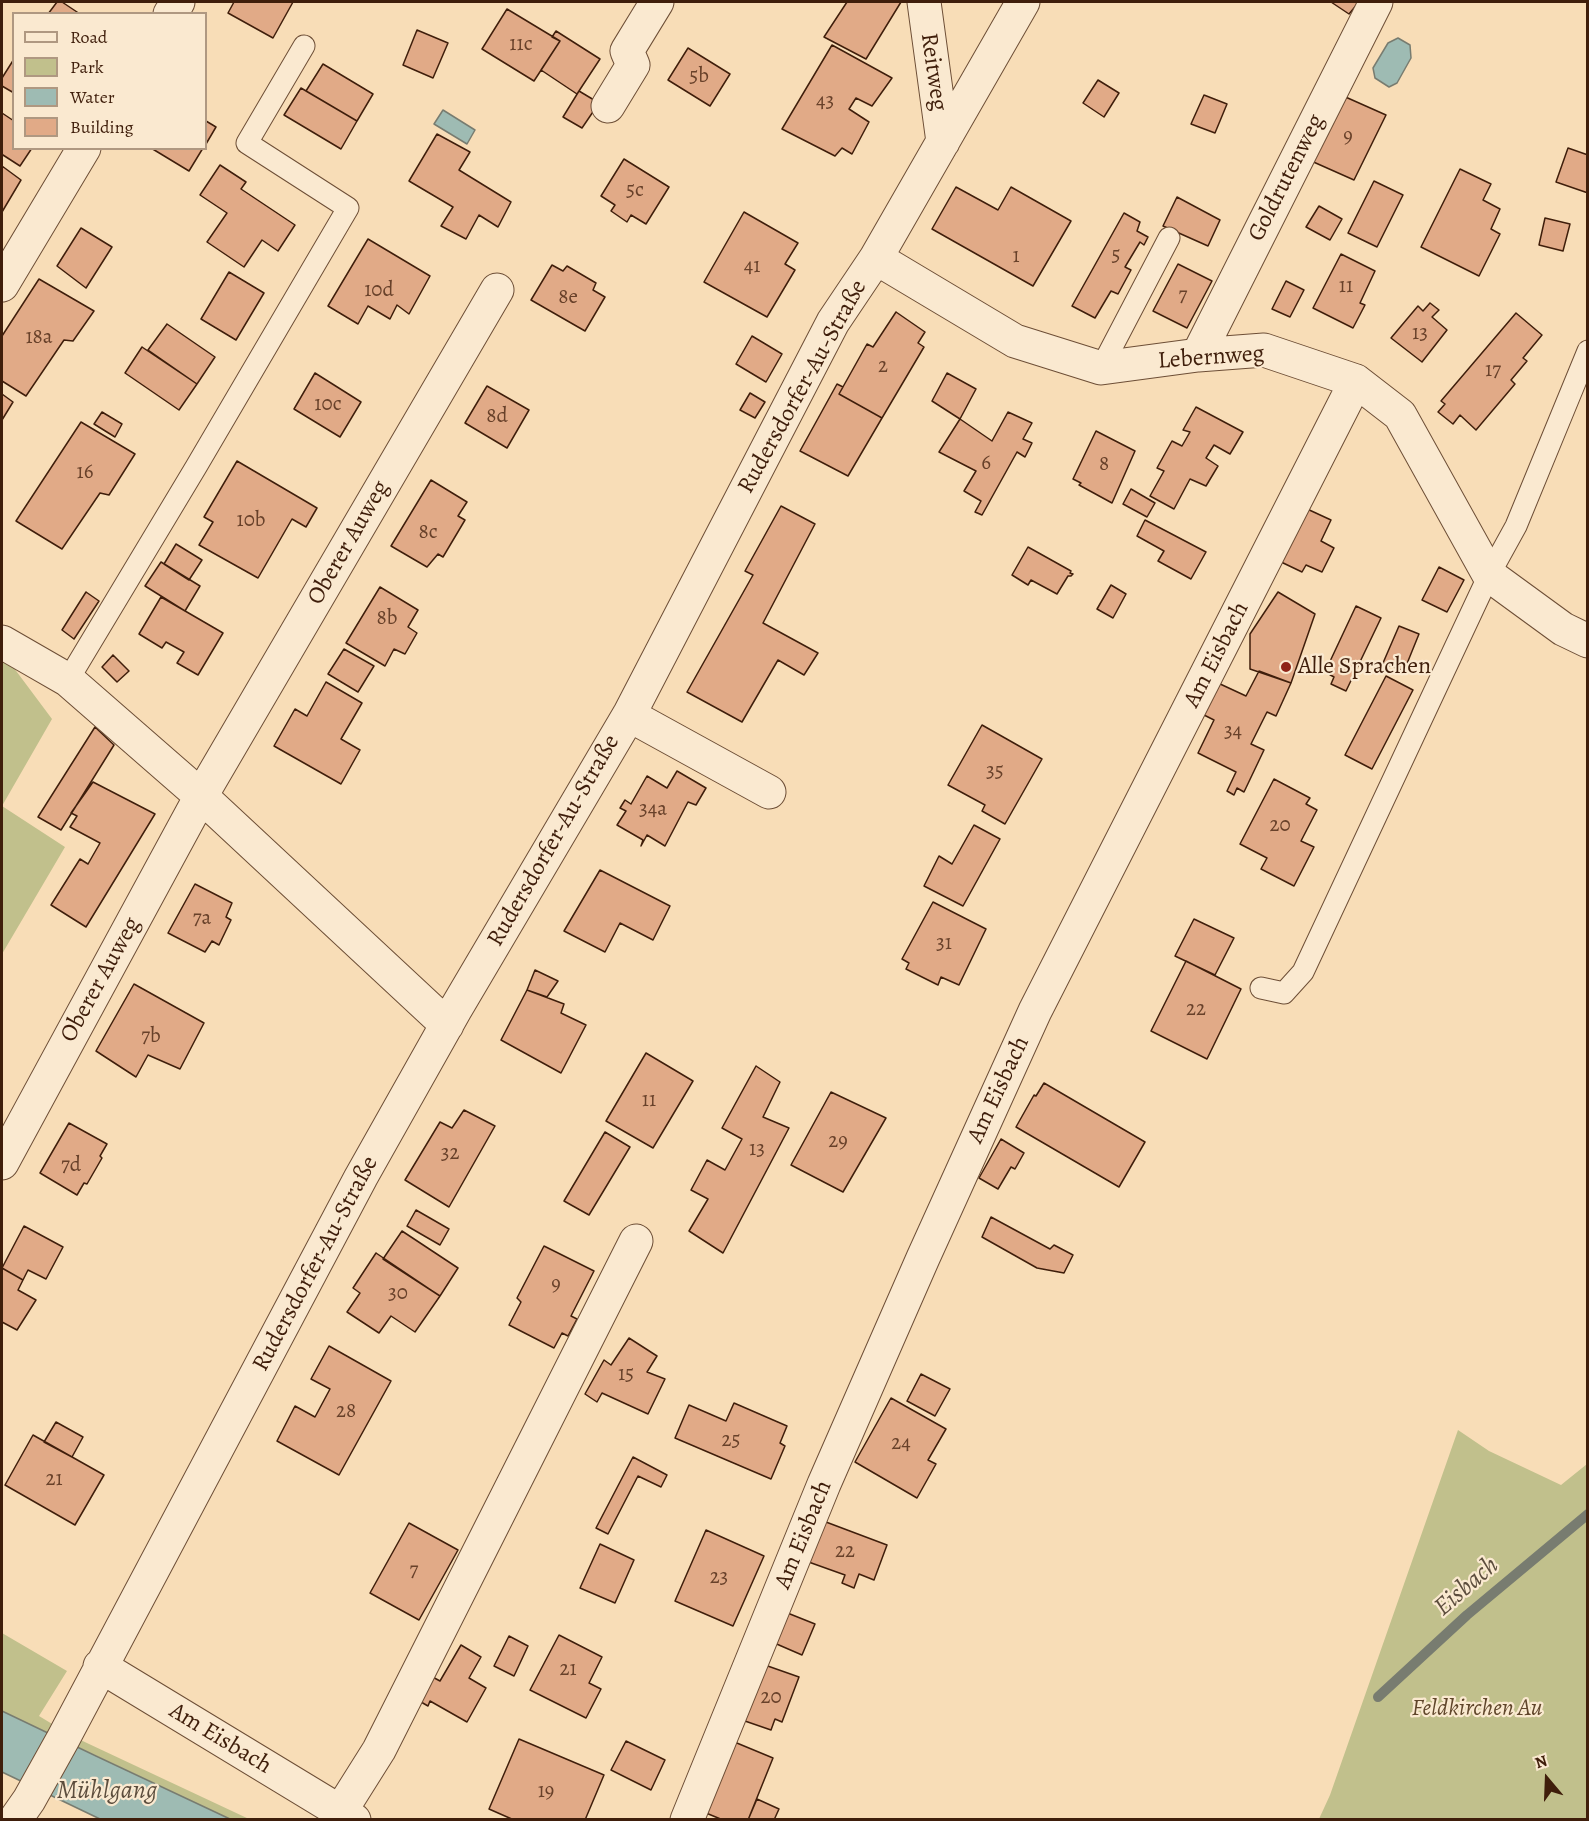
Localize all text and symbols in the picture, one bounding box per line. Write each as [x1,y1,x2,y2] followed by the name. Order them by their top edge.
[12,12,207,150] legend
[70,25,107,49] text: Road
[913,31,953,113] street label: Reitweg
[509,32,533,58] house number: 11c
[70,55,104,79] text: Park
[689,64,709,90] house number: 5b
[70,85,115,109] text: Water
[816,89,834,115] house number: 43
[1243,110,1331,246] street label: Goldrutenweg
[70,115,134,139] text: Building
[1343,124,1353,150] house number: 9
[626,178,644,204] house number: 5c
[1111,243,1121,269] house number: 5
[1012,244,1020,270] house number: 1
[744,254,760,280] house number: 41
[1339,274,1353,300] house number: 11
[732,275,874,499] street label: Rudersdorfer-Au-Straße
[364,278,394,304] house number: 10d
[1179,283,1187,309] house number: 7
[558,285,578,311] house number: 8e
[1412,321,1428,347] house number: 13
[25,325,53,351] house number: 18a
[1157,340,1265,376] street label: Lebernweg
[878,354,888,380] house number: 2
[1485,358,1501,384] house number: 17
[314,392,342,418] house number: 10c
[486,404,508,430] house number: 8d
[981,451,991,477] house number: 6
[1099,452,1109,478] house number: 8
[77,460,93,486] house number: 16
[302,476,396,610] street label: Oberer Auweg
[236,508,266,534] house number: 10b
[418,520,438,546] house number: 8c
[1178,597,1256,713] street label: Am Eisbach
[377,606,397,632] house number: 8b
[1298,653,1431,681] place label: Alle Sprachen
[1279,660,1293,674] marker: Alle Sprachen
[1224,719,1242,745] house number: 34
[482,730,626,952] street label: Rudersdorfer-Au-Straße
[986,759,1004,785] house number: 35
[639,797,667,823] house number: 34a
[1269,813,1291,839] house number: 20
[193,906,211,932] house number: 7a
[55,912,147,1048] street label: Oberer Auweg
[936,931,952,957] house number: 31
[1186,997,1206,1023] house number: 22
[141,1024,161,1050] house number: 7b
[962,1032,1036,1148] street label: Am Eisbach
[642,1088,656,1114] house number: 11
[828,1129,848,1155] house number: 29
[749,1137,765,1163] house number: 13
[441,1141,459,1167] house number: 32
[247,1151,385,1377] street label: Rudersdorfer-Au-Straße
[61,1153,81,1179] house number: 7d
[551,1272,561,1298] house number: 9
[388,1281,408,1307] house number: 30
[618,1362,634,1388] house number: 15
[336,1399,356,1425] house number: 28
[721,1428,741,1454] house number: 25
[891,1431,911,1457] house number: 24
[45,1467,63,1493] house number: 21
[769,1477,839,1593] street label: Am Eisbach
[835,1539,855,1565] house number: 22
[1428,1551,1506,1623] water label: Eisbach
[410,1558,418,1584] house number: 7
[710,1565,728,1591] house number: 23
[559,1657,577,1683] house number: 21
[760,1685,782,1711] house number: 20
[1412,1695,1542,1723] park label: Feldkirchen Au
[164,1697,276,1781] street label: Am Eisbach
[1517,1749,1577,1809] north arrow
[1532,1750,1550,1774] text: N
[57,1776,157,1808] water label: Mühlgang
[538,1779,554,1805] house number: 19

